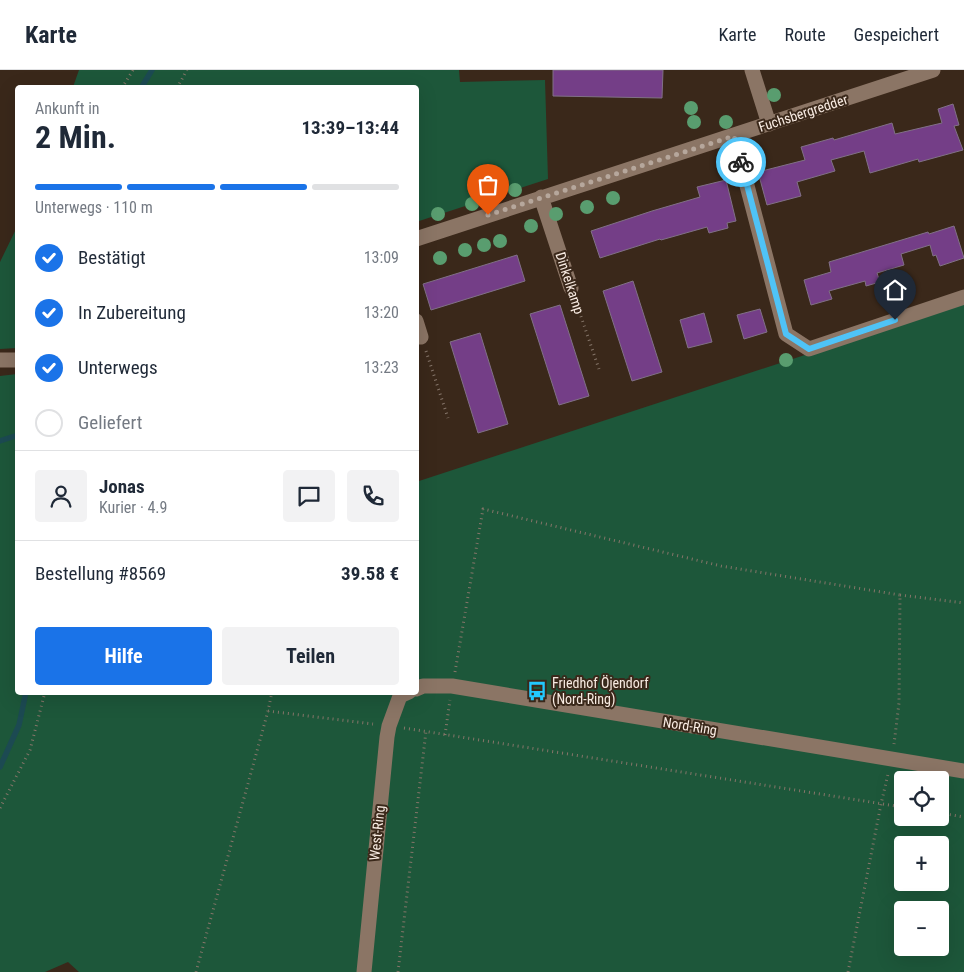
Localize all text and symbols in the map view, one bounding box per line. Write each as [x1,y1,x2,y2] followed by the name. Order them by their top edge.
[25,21,77,49] text: Karte
[718,24,757,45] text: Karte
[785,24,826,45] text: Route
[854,24,939,45] text: Gespeichert
[756,91,850,135] street label: Fuchsbergredder
[35,99,100,118] text: Ankunft in
[301,116,399,139] text: 13:39–13:44
[35,118,116,156] text: 2 Min.
[716,137,766,187] courier
[727,148,755,176] icon: bike
[467,164,509,215] pin
[474,171,502,199] icon: bag
[35,198,153,217] text: Unterwegs · 110 m
[35,244,63,272] icon: check
[78,246,146,269] text: Bestätigt
[364,248,399,267] text: 13:09
[552,250,588,316] street label: Dinkelkamp
[874,269,916,320] pin
[881,276,909,304] icon: home
[35,299,63,327] icon: check
[78,301,186,324] text: In Zubereitung
[364,303,399,322] text: 13:20
[35,354,63,382] icon: check
[78,356,158,379] text: Unterwegs
[364,358,399,377] text: 13:23
[78,411,142,434] text: Geliefert
[35,470,87,522] button: person
[283,470,335,522] button: chat
[347,470,399,522] button: phone
[99,475,145,498] text: Jonas
[99,498,167,517] text: Kurier · 4.9
[35,562,166,585] text: Bestellung #8569
[341,562,399,585] text: 39.58 €
[35,627,212,685] button: Hilfe
[222,627,399,685] button: Teilen
[552,675,649,708] place label: Friedhof Öjendorf (Nord-Ring)
[526,680,548,702] bus stop icon: Friedhof Öjendorf (Nord-Ring)
[662,714,718,738] street label: Nord-Ring
[894,771,949,956] map controls
[894,771,949,826] button: locate
[366,805,388,861] street label: West-Ring
[894,836,949,891] button: +
[894,901,949,956] button: −

